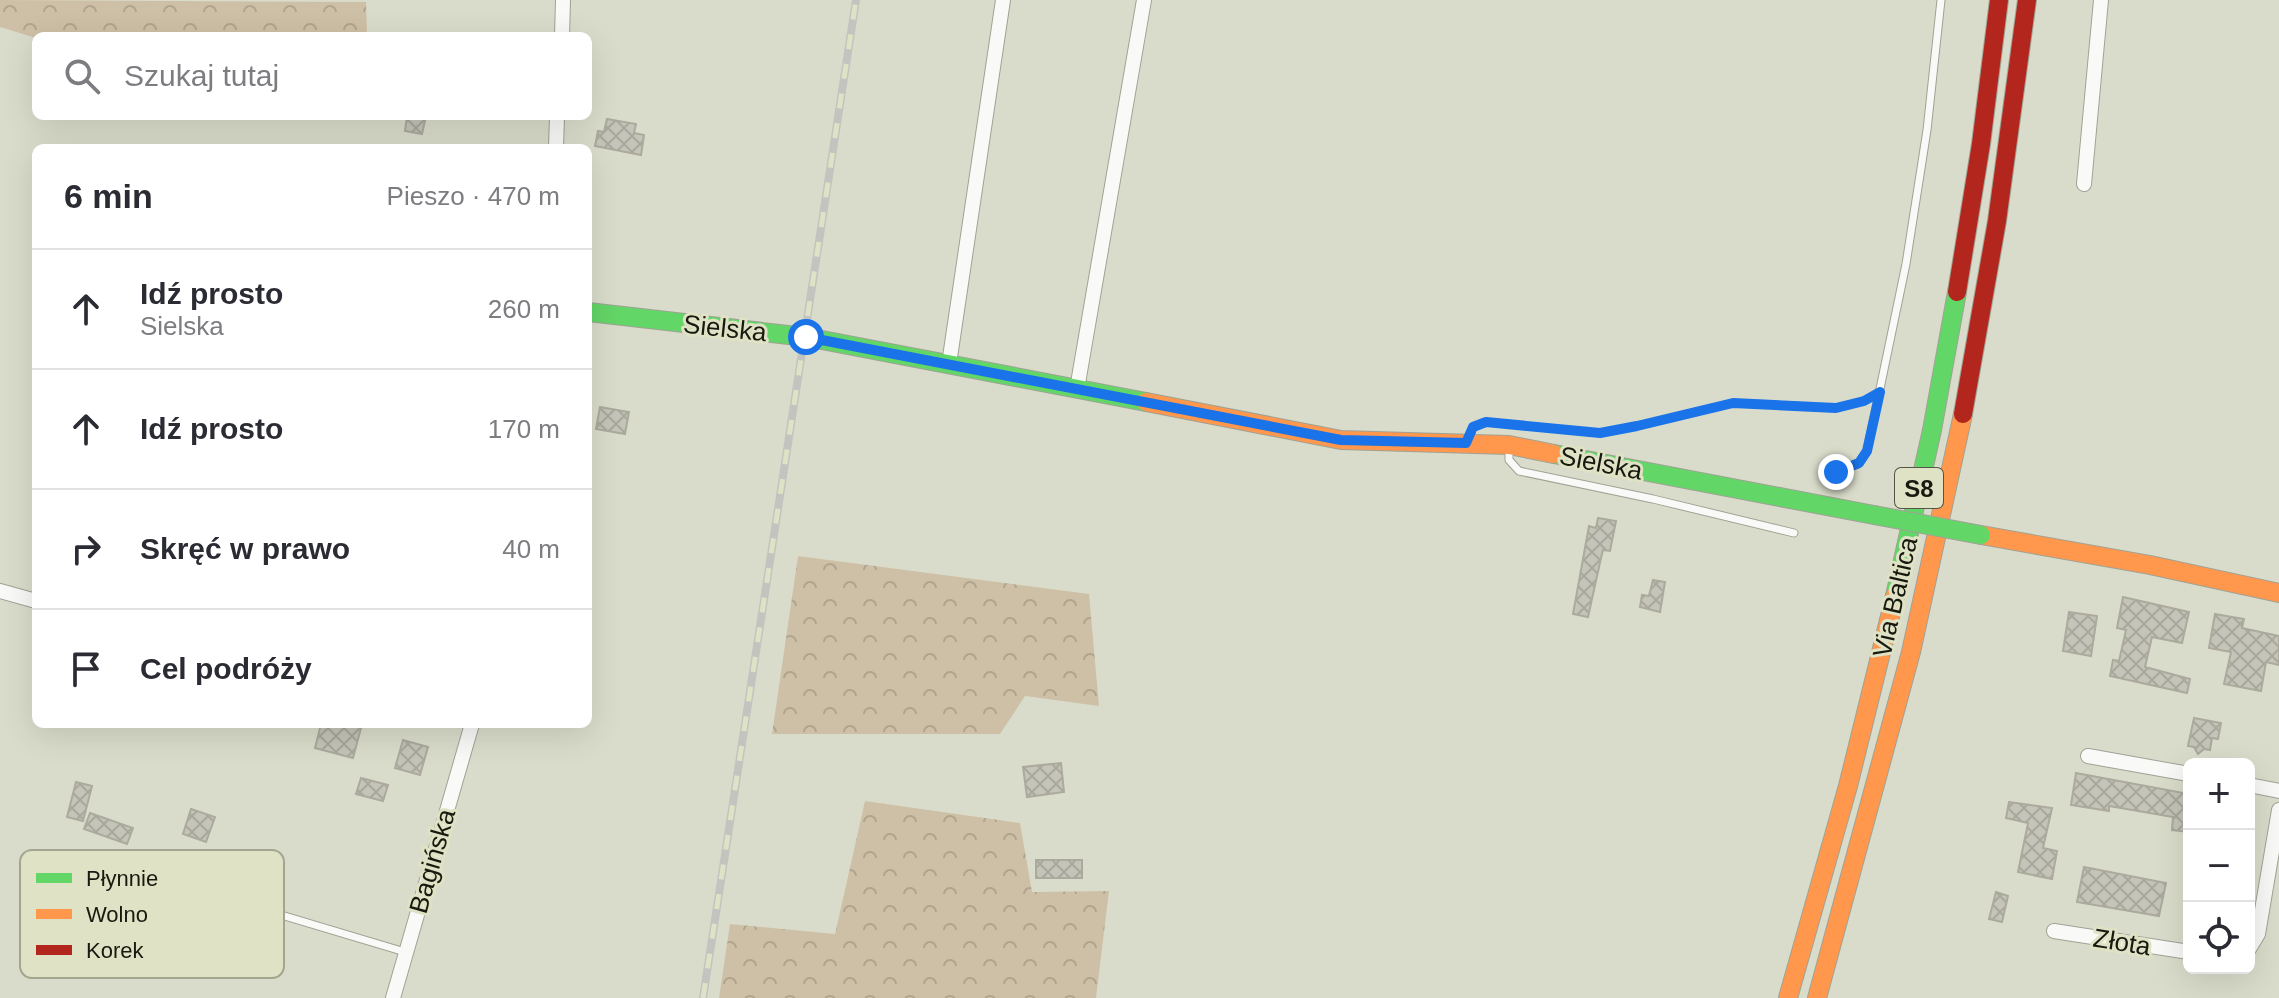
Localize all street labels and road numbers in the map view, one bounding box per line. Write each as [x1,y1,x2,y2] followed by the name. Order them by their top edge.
[682,309,769,347] street label: Sielska
[1557,440,1646,486] street label: Sielska
[1895,468,1943,508] road number: S8
[1867,533,1924,660] street label: Via Baltica
[403,805,461,917] street label: Bagińska
[2091,923,2153,961] street label: Złota

